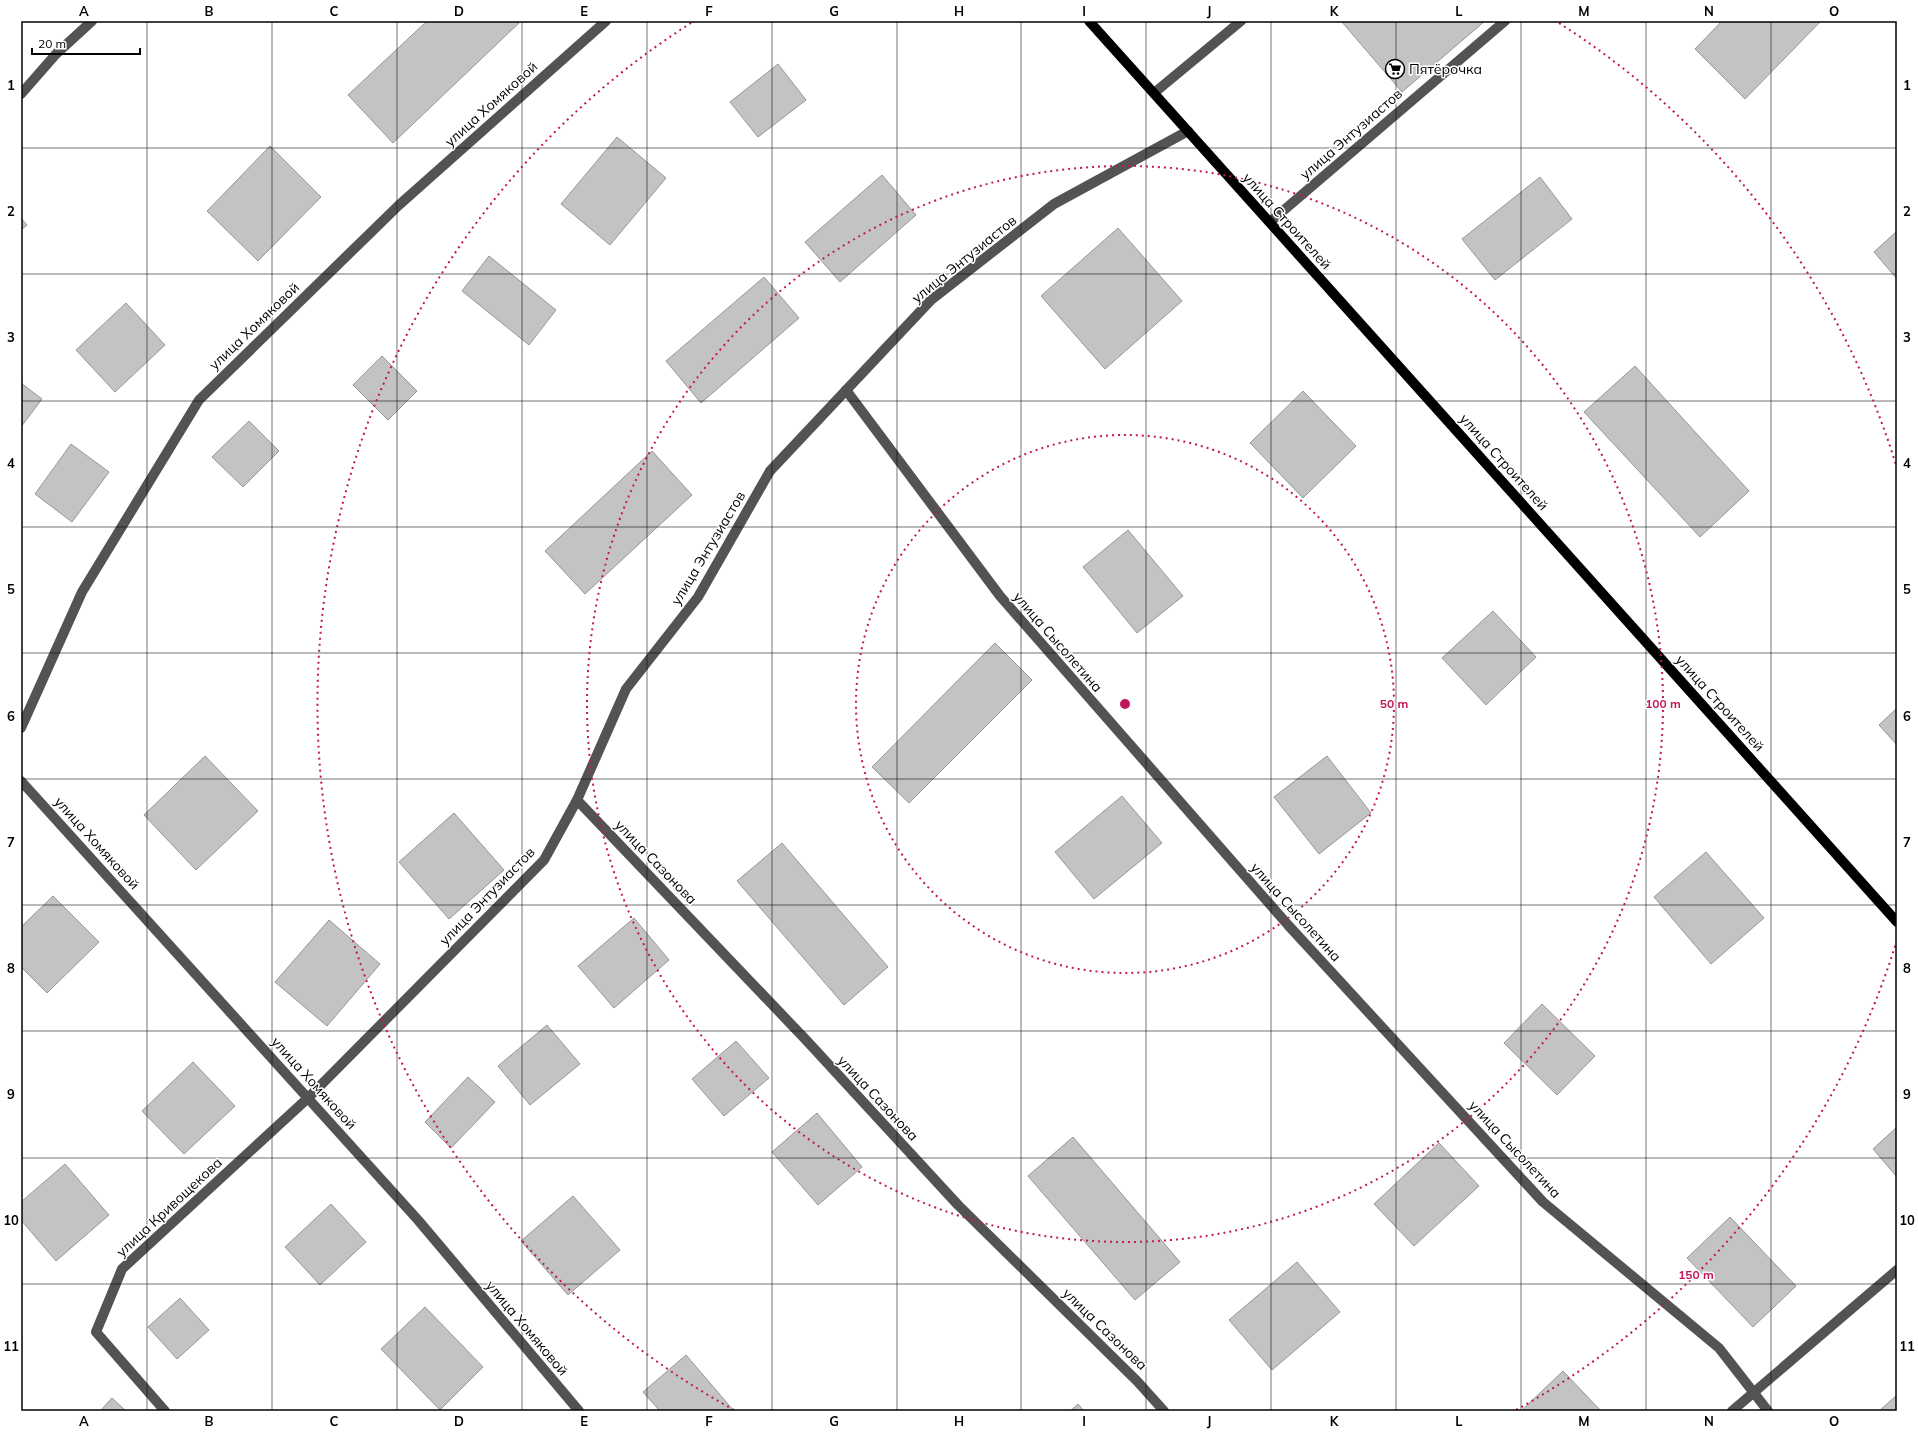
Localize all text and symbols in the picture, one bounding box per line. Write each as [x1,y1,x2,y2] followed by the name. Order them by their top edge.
[79,3,89,19] text: A
[205,3,214,19] text: B
[330,3,339,19] text: C
[454,3,464,19] text: D
[580,3,588,19] text: E
[705,3,713,19] text: F
[829,3,839,19] text: G
[954,3,964,19] text: H
[1082,3,1086,19] text: I
[1207,3,1211,19] text: J
[1330,3,1340,19] text: K
[1455,3,1463,19] text: L
[1578,3,1590,19] text: M
[1704,3,1714,19] text: N
[1829,3,1839,19] text: O
[32,30,140,56] scale bar
[38,36,66,51] text: 20 m
[441,58,541,150] street label: улица Хомяковой
[1384,58,1406,80] supermarket icon: Пятёрочка
[1409,60,1482,78] place label: Пятёрочка
[7,77,15,93] text: 1
[1903,77,1911,93] text: 1
[1296,85,1406,183] street label: улица Энтузиастов
[1239,169,1335,273] street label: улица Строителей
[7,203,15,219] text: 2
[1903,203,1911,219] text: 2
[908,211,1020,307] street label: улица Энтузиастов
[205,278,303,374] street label: улица Хомяковой
[7,329,15,345] text: 3
[1903,329,1911,345] text: 3
[1456,410,1552,514] street label: улица Строителей
[7,455,15,471] text: 4
[1903,455,1911,471] text: 4
[667,488,749,608] street label: улица Энтузиастов
[7,581,15,597] text: 5
[1903,581,1911,597] text: 5
[1010,588,1106,696] street label: улица Сысолетина
[1672,651,1768,755] street label: улица Строителей
[1380,696,1408,711] text: 50 m
[1645,696,1681,711] text: 100 m
[1118,697,1132,711] centre of rings
[7,708,15,724] text: 6
[1903,708,1911,724] text: 6
[51,793,143,893] street label: улица Хомяковой
[611,816,701,908] street label: улица Сазонова
[7,834,15,850] text: 7
[1903,834,1911,850] text: 7
[435,843,539,949] street label: улица Энтузиастов
[1247,859,1345,965] street label: улица Сысолетина
[7,960,15,976] text: 8
[1903,960,1911,976] text: 8
[268,1033,360,1133] street label: улица Хомяковой
[834,1051,922,1145] street label: улица Сазонова
[7,1086,15,1102] text: 9
[1903,1086,1911,1102] text: 9
[1465,1096,1565,1202] street label: улица Сысолетина
[112,1153,226,1261] street label: улица Кривощекова
[3,1212,19,1228] text: 10
[1899,1212,1915,1228] text: 10
[1678,1267,1714,1282] text: 150 m
[482,1277,572,1379] street label: улица Хомяковой
[1059,1284,1151,1374] street label: улица Сазонова
[3,1338,19,1354] text: 11
[1899,1338,1915,1354] text: 11
[79,1413,89,1429] text: A
[205,1413,214,1429] text: B
[330,1413,339,1429] text: C
[454,1413,464,1429] text: D
[580,1413,588,1429] text: E
[705,1413,713,1429] text: F
[829,1413,839,1429] text: G
[954,1413,964,1429] text: H
[1082,1413,1086,1429] text: I
[1207,1413,1211,1429] text: J
[1330,1413,1340,1429] text: K
[1455,1413,1463,1429] text: L
[1578,1413,1590,1429] text: M
[1704,1413,1714,1429] text: N
[1829,1413,1839,1429] text: O

